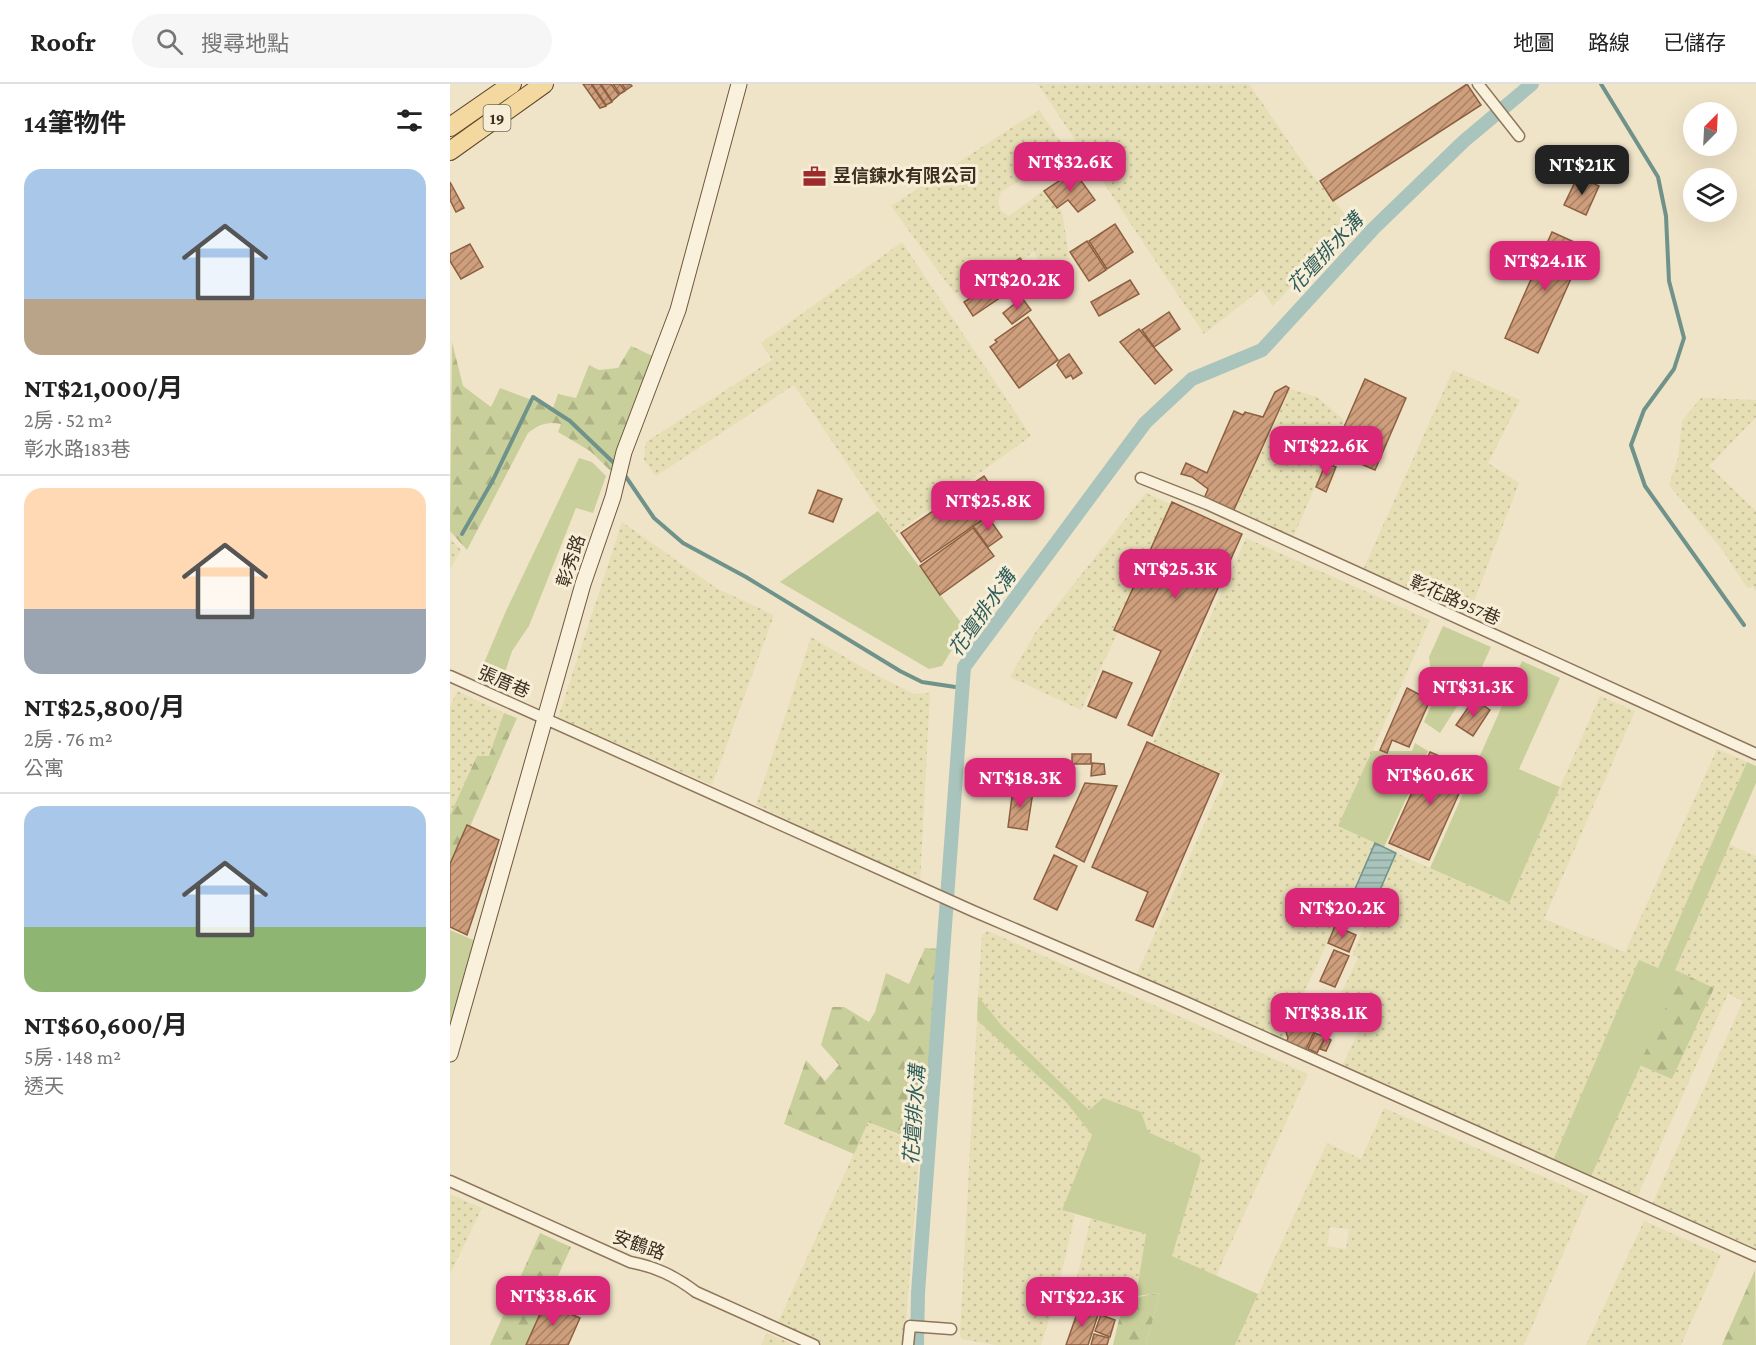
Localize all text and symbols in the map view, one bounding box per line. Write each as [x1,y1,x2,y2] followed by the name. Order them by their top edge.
[132,14,552,68] search box
[153,25,186,58] icon: search
[30,26,96,57] text: Roofr
[201,31,289,56] text: 搜尋地點
[1513,31,1555,55] text: 地圖
[1588,31,1630,55] text: 路線
[1663,31,1726,55] text: 已儲存
[1683,102,1737,156] north arrow
[1683,102,1737,222] map controls
[393,104,426,137] icon: filters
[484,105,510,131] road number: 19
[24,109,126,138] text: 14筆物件
[1008,142,1132,193] pin: NT$32.6K
[1533,145,1631,196] pin: NT$21K
[1028,150,1112,172] text: NT$32.6K
[1549,153,1615,175] text: NT$21K
[802,163,828,189] office icon: 昱信鍊水有限公司
[833,166,977,186] place label: 昱信鍊水有限公司
[1683,168,1737,222] button: layers
[1283,207,1369,297] water label: 花壇排水溝
[171,208,279,316] icon: home
[1483,241,1607,292] pin: NT$24.1K
[1504,249,1586,271] text: NT$24.1K
[955,260,1079,311] pin: NT$20.2K
[974,268,1060,290] text: NT$20.2K
[24,374,183,403] text: NT$21,000/月
[24,409,112,431] text: 2房 · 52 m²
[1264,426,1388,477] pin: NT$22.6K
[1284,434,1368,456] text: NT$22.6K
[24,438,130,460] text: 彰水路183巷
[926,481,1050,532] pin: NT$25.8K
[945,489,1031,511] text: NT$25.8K
[171,527,279,635] icon: home
[553,532,589,590] street label: 彰秀路
[1113,549,1237,600] pin: NT$25.3K
[1133,557,1217,579] text: NT$25.3K
[944,563,1021,660] water label: 花壇排水溝
[1407,571,1503,629] street label: 彰花路957巷
[475,662,533,702] street label: 張厝巷
[1411,667,1535,718] pin: NT$31.3K
[1433,675,1513,697] text: NT$31.3K
[24,693,186,722] text: NT$25,800/月
[24,728,113,750] text: 2房 · 76 m²
[1368,755,1492,806] pin: NT$60.6K
[24,757,64,779] text: 公寓
[958,758,1082,809] pin: NT$18.3K
[1386,763,1474,785] text: NT$60.6K
[979,766,1061,788] text: NT$18.3K
[171,845,279,953] icon: home
[1280,888,1404,939] pin: NT$20.2K
[1299,896,1385,918] text: NT$20.2K
[1264,993,1388,1044] pin: NT$38.1K
[1285,1001,1367,1023] text: NT$38.1K
[24,1011,188,1040] text: NT$60,600/月
[24,1046,121,1068] text: 5房 · 148 m²
[900,1061,929,1166] water label: 花壇排水溝
[24,1075,64,1097] text: 透天
[610,1226,668,1264] street label: 安鶴路
[491,1276,615,1327] pin: NT$38.6K
[1020,1277,1144,1328] pin: NT$22.3K
[510,1284,596,1306] text: NT$38.6K
[1040,1285,1124,1307] text: NT$22.3K

